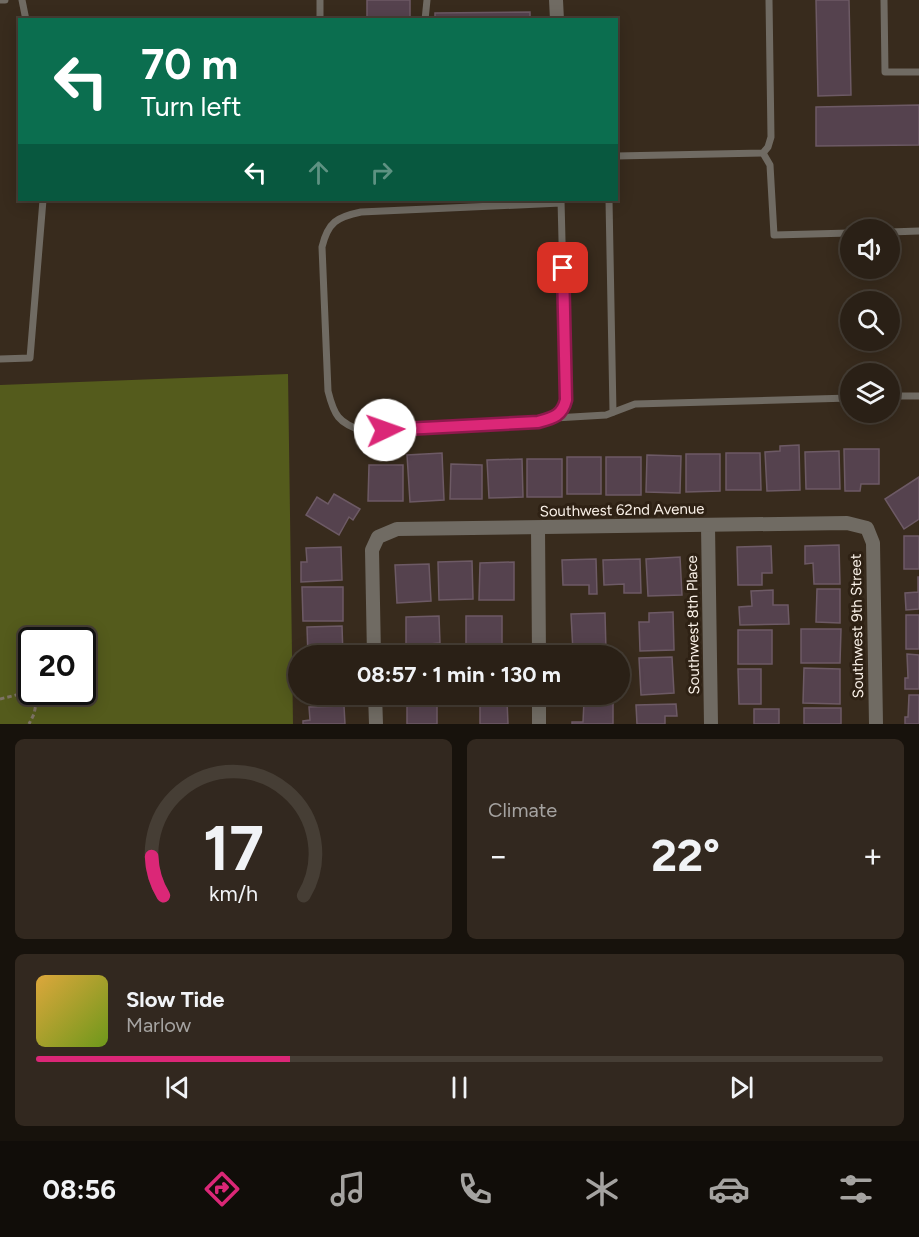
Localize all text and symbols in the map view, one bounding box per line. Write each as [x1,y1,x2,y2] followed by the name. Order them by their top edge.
[141,39,238,90] text: 70 m
[42,42,120,120] icon: left
[141,90,241,123] text: Turn left
[239,156,272,189] icon: left
[302,156,335,189] icon: ahead
[365,156,398,189] icon: right
[840,219,900,423] map controls
[840,219,900,279] button: sound
[537,242,588,293] pin
[546,251,579,284] icon: arrive
[840,291,900,351] button: search
[840,363,900,423] button: layers
[353,398,417,462] position arrow
[539,500,705,520] street label: Southwest 62nd Avenue
[847,553,867,698] street label: Southwest 9th Street
[683,555,703,695] street label: Southwest 8th Place
[18,627,96,705] speed limit sign: 20
[357,661,561,688] text: 08:57 · 1 min · 130 m
[488,798,557,822] text: Climate
[203,811,264,886] text: 17
[651,828,720,882] text: 22°
[488,836,509,875] text: −
[862,836,883,875] text: +
[209,881,258,906] text: km/h
[126,986,225,1013] text: Slow Tide
[126,1013,191,1037] text: Marlow
[161,1071,194,1104] icon: previous
[443,1071,476,1104] icon: pause
[725,1071,758,1104] icon: next
[201,1168,243,1210] icon: directions
[327,1168,369,1210] icon: music
[454,1168,496,1210] icon: phone
[581,1168,623,1210] icon: climate
[708,1168,750,1210] icon: car
[835,1168,877,1210] icon: filters
[42,1173,116,1206] text: 08:56

